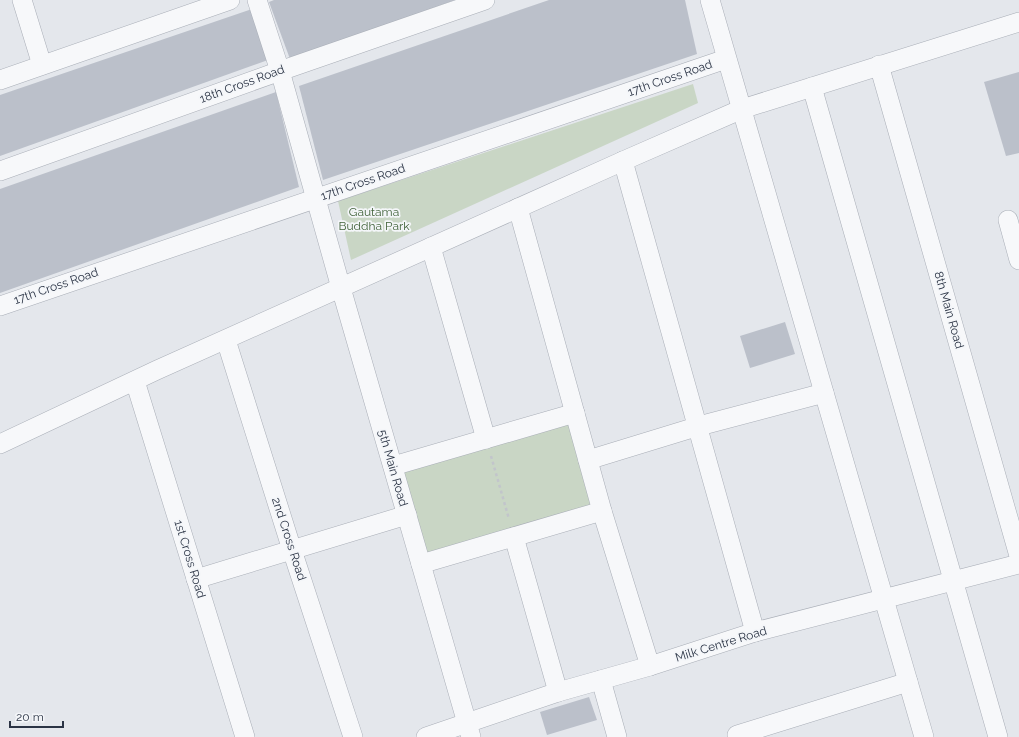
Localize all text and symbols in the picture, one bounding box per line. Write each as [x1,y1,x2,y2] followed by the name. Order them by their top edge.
[626,57,714,99] street label: 17th Cross Road
[198,62,286,106] street label: 18th Cross Road
[319,161,407,203] street label: 17th Cross Road
[338,205,410,233] park label: Gautama Buddha Park
[12,265,100,307] street label: 17th Cross Road
[931,270,967,350] street label: 8th Main Road
[375,428,411,508] street label: 5th Main Road
[269,496,309,582] street label: 2nd Cross Road
[171,518,209,600] street label: 1st Cross Road
[674,623,768,665] street label: Milk Centre Road
[10,703,63,729] scale bar
[16,710,44,724] text: 20 m

